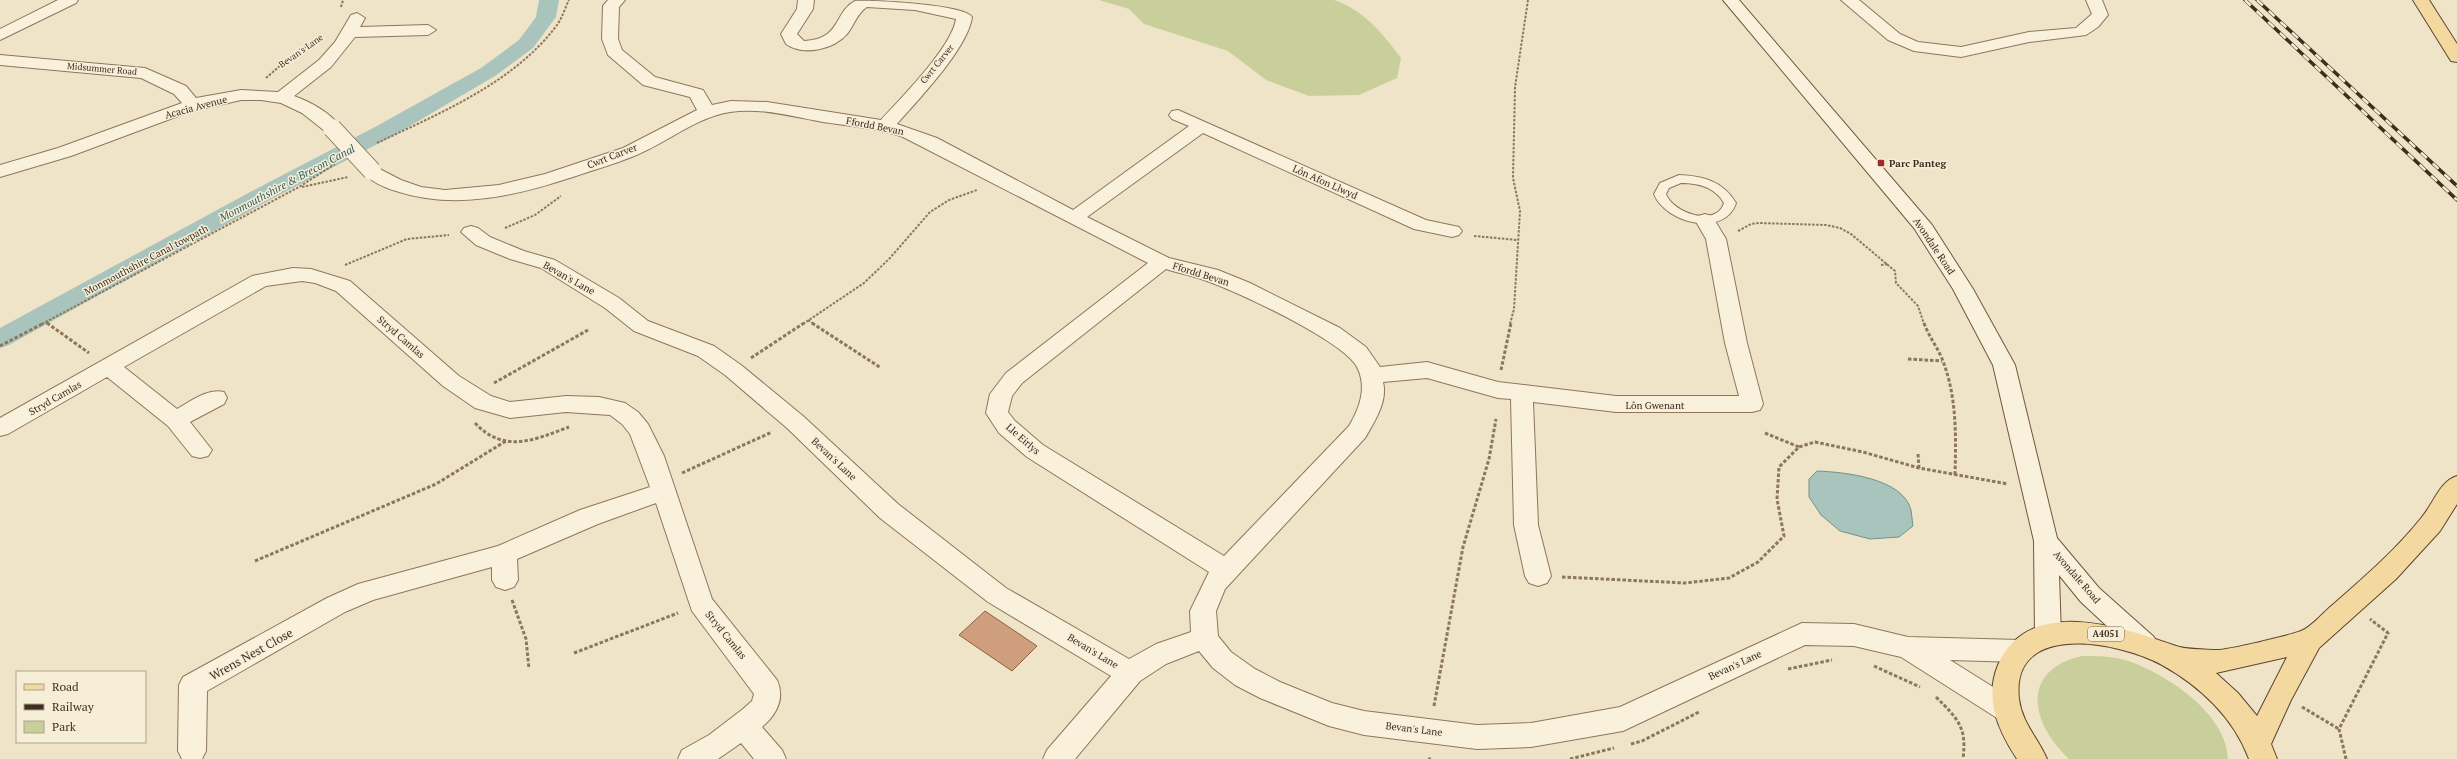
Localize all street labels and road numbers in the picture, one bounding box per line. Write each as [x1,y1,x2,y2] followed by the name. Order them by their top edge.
[276,31,326,71] street label: Bevan's Lane
[917,41,957,86] street label: Cwrt Carver
[66,60,138,78] street label: Midsummer Road
[163,92,229,122] street label: Acacia Avenue
[845,114,905,138] street label: Ffordd Bevan
[585,140,639,172] street label: Cwrt Carver
[1290,162,1360,202] street label: Lôn Afon Llwyd
[1910,215,1958,277] street label: Avondale Road
[82,222,210,298] street label: Monmouthshire Canal towpath
[541,258,597,298] street label: Bevan's Lane
[1171,259,1231,289] street label: Ffordd Bevan
[375,313,427,361] street label: Stryd Camlas
[26,378,84,418] street label: Stryd Camlas
[1625,399,1685,412] street label: Lôn Gwenant
[1003,421,1043,457] street label: Lle Eirlys
[809,435,859,483] street label: Bevan's Lane
[2050,548,2104,606] street label: Avondale Road
[703,608,749,662] street label: Stryd Camlas
[207,625,295,683] street label: Wrens Nest Close
[2088,627,2124,641] road number: A4051
[1065,631,1121,671] street label: Bevan's Lane
[1706,647,1764,683] street label: Bevan's Lane
[1385,719,1443,739] street label: Bevan's Lane

